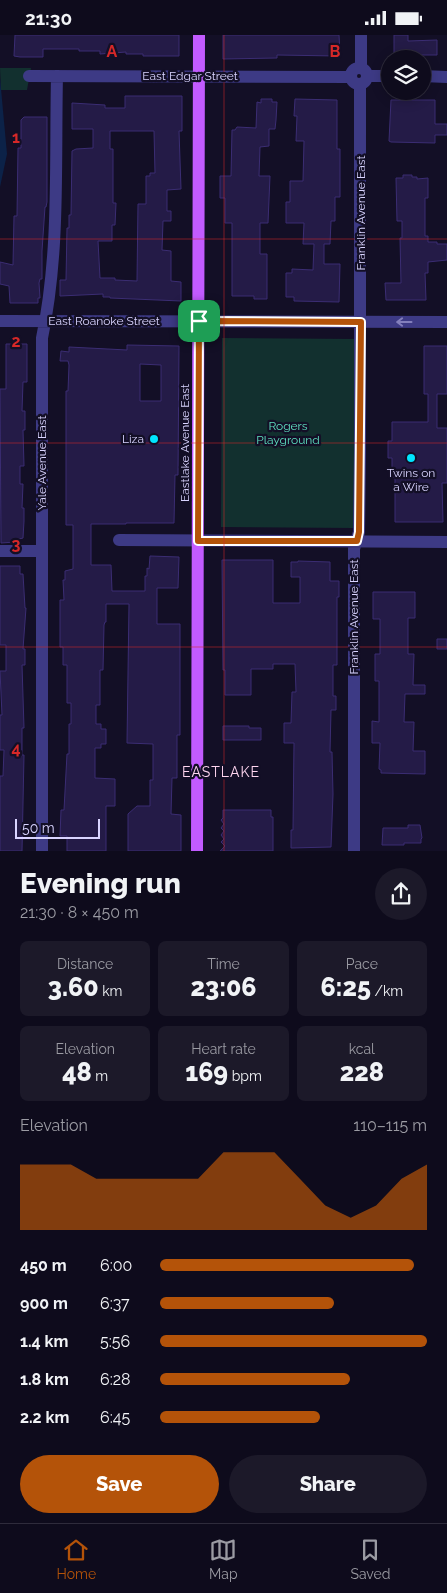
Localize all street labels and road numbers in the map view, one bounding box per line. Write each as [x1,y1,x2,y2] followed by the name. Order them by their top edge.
[142,69,238,83] street label: East Edgar Street
[354,155,368,271] street label: Franklin Avenue East
[48,314,160,328] street label: East Roanoke Street
[178,384,192,502] street label: Eastlake Avenue East
[35,415,49,511] street label: Yale Avenue East
[347,559,361,675] street label: Franklin Avenue East

